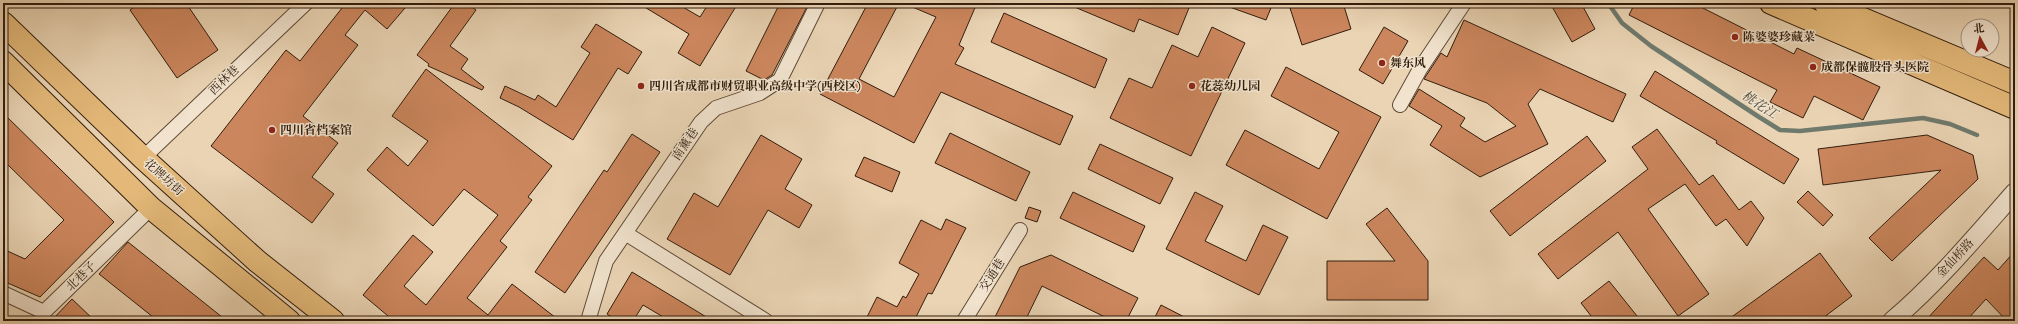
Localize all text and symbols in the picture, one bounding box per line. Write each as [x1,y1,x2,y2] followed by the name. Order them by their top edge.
[1960,18,2000,58] north arrow
[1972,20,1985,38] text: 北
[1743,29,1815,47] place label: 陈婆婆珍藏菜
[1730,32,1740,42] marker: 陈婆婆珍藏菜
[1390,55,1426,73] place label: 舞东风
[1377,58,1387,68] marker: 舞东风
[1821,59,1929,77] place label: 成都保髋股骨头医院
[205,62,244,100] street label: 西林巷
[1808,62,1818,72] marker: 成都保髋股骨头医院
[649,78,861,96] place label: 四川省成都市财贸职业高级中学(西校区)
[1200,78,1260,96] place label: 花蕊幼儿园
[636,81,646,91] marker: 四川省成都市财贸职业高级中学(西校区)
[1187,81,1197,91] marker: 花蕊幼儿园
[1738,88,1782,125] water label: 桃花江
[280,122,352,140] place label: 四川省档案馆
[267,125,277,135] marker: 四川省档案馆
[668,125,703,165] street label: 南薰巷
[139,155,188,201] street label: 花牌坊街
[1933,235,1979,282] street label: 金仙桥路
[976,255,1010,296] street label: 交通巷
[62,258,101,296] street label: 北巷子

